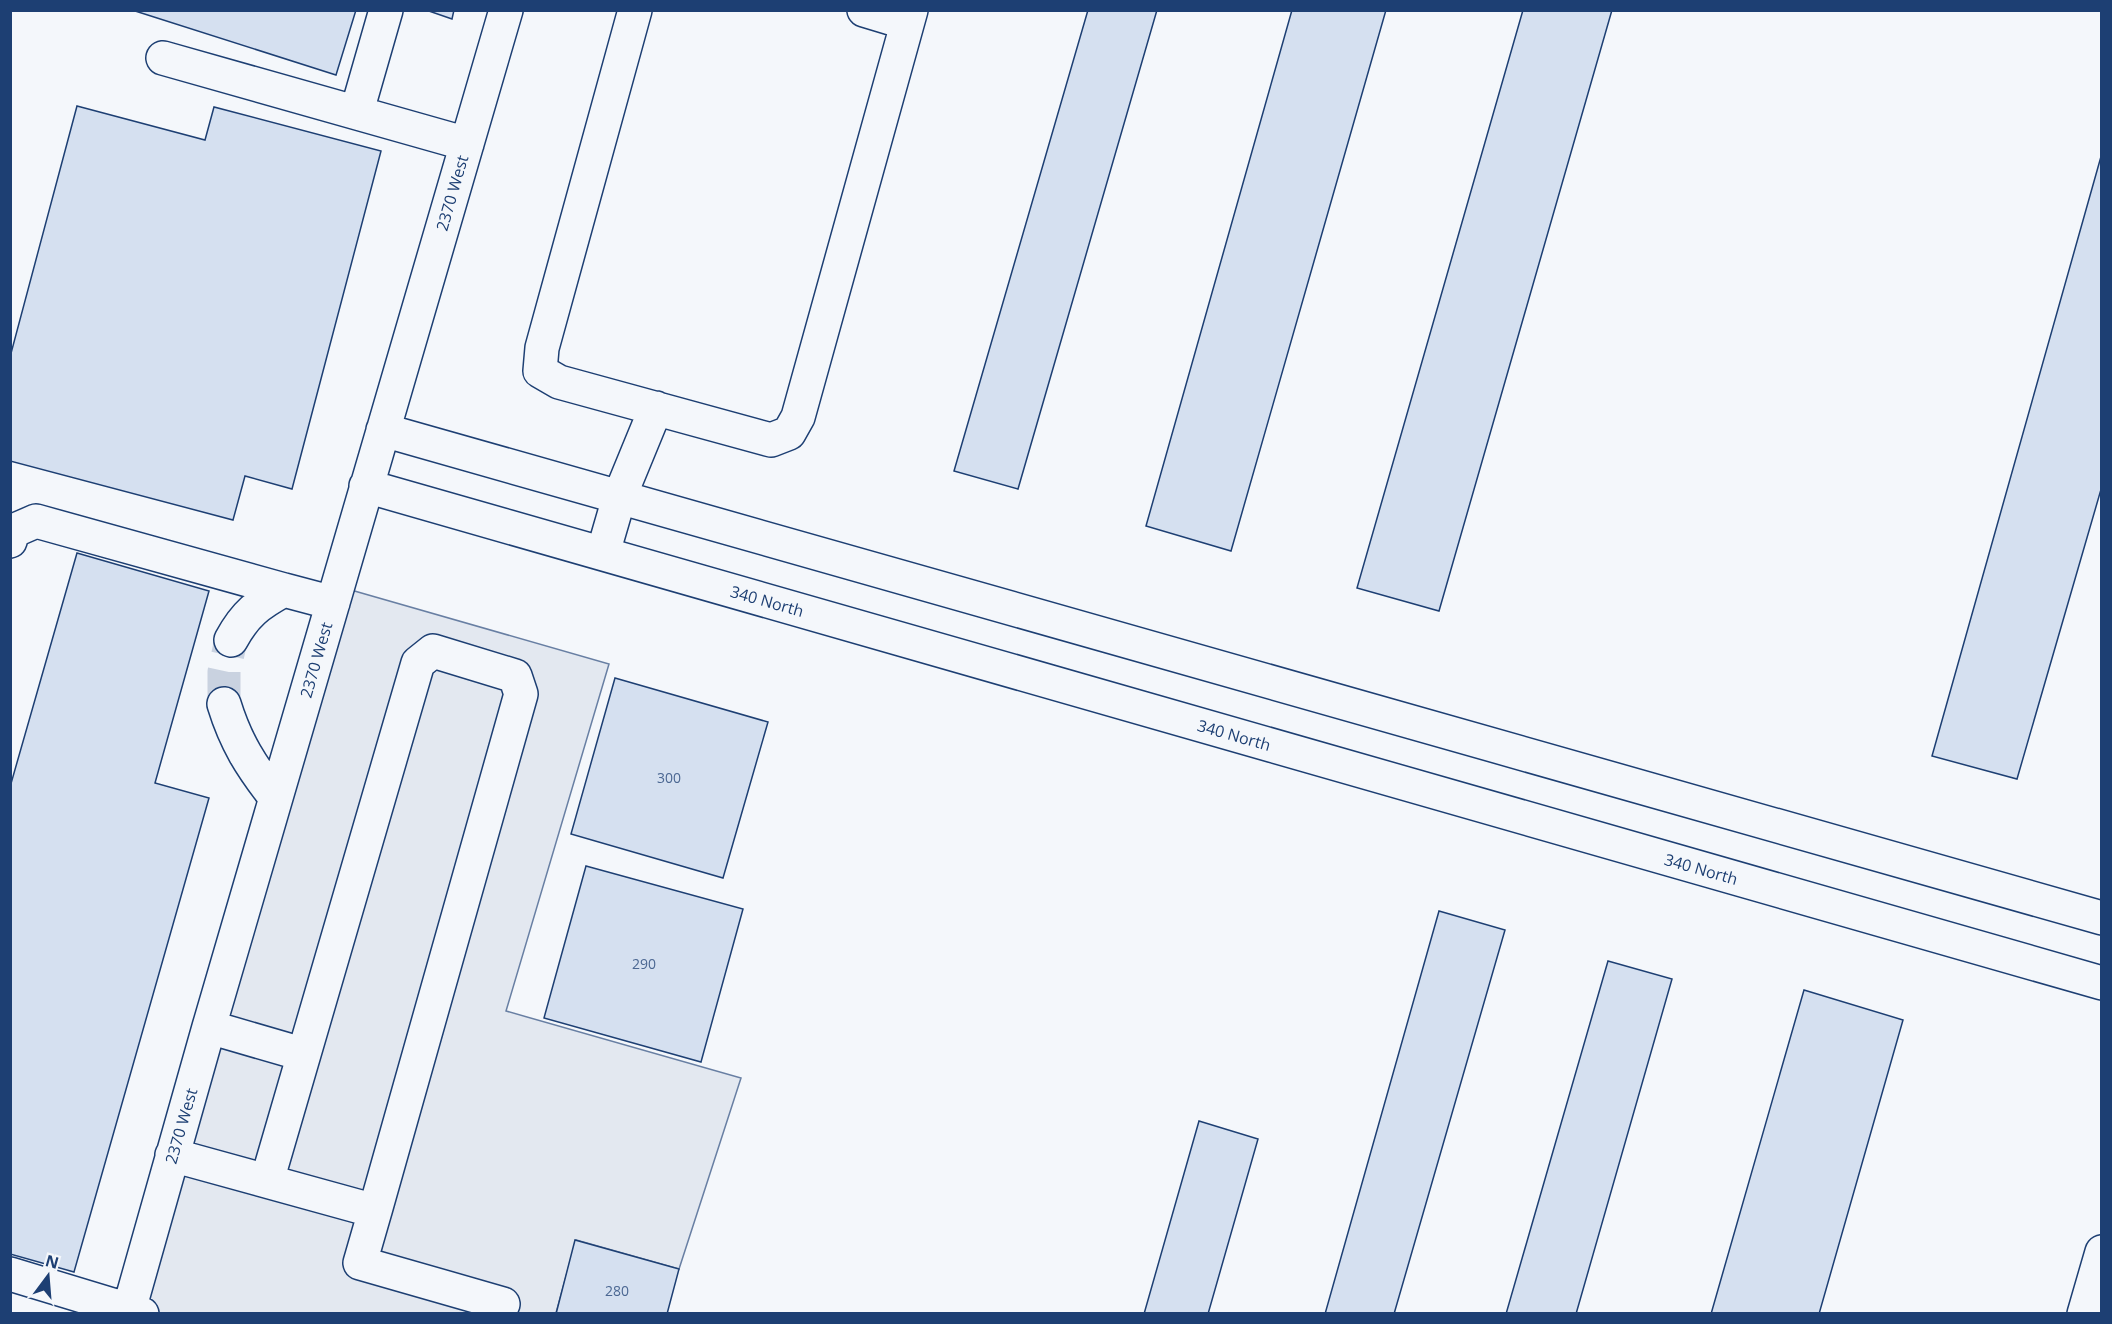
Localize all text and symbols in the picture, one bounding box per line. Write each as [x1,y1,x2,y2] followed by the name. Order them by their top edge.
[431,152,473,233] street label: 2370 West
[728,580,806,622] street label: 340 North
[295,619,337,700] street label: 2370 West
[1195,714,1273,756] street label: 340 North
[657,768,681,787] house number: 300
[1662,848,1740,890] street label: 340 North
[632,954,656,973] house number: 290
[160,1085,202,1166] street label: 2370 West
[18,1246,78,1306] north arrow
[43,1249,61,1274] text: N
[605,1281,629,1300] house number: 280

